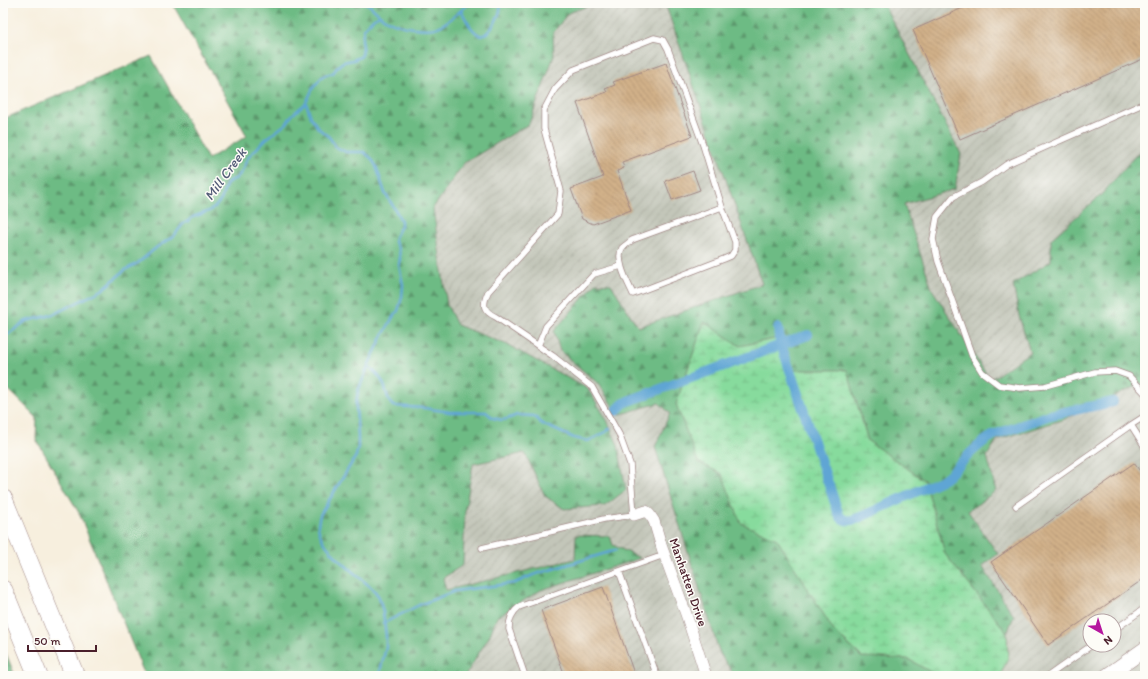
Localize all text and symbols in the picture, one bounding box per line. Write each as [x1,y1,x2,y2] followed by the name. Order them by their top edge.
[201,144,251,204] water label: Mill Creek
[666,536,711,628] street label: Manhatten Drive
[1082,613,1122,653] north arrow
[28,627,96,653] scale bar
[1101,633,1115,648] text: N
[34,634,60,648] text: 50 m

